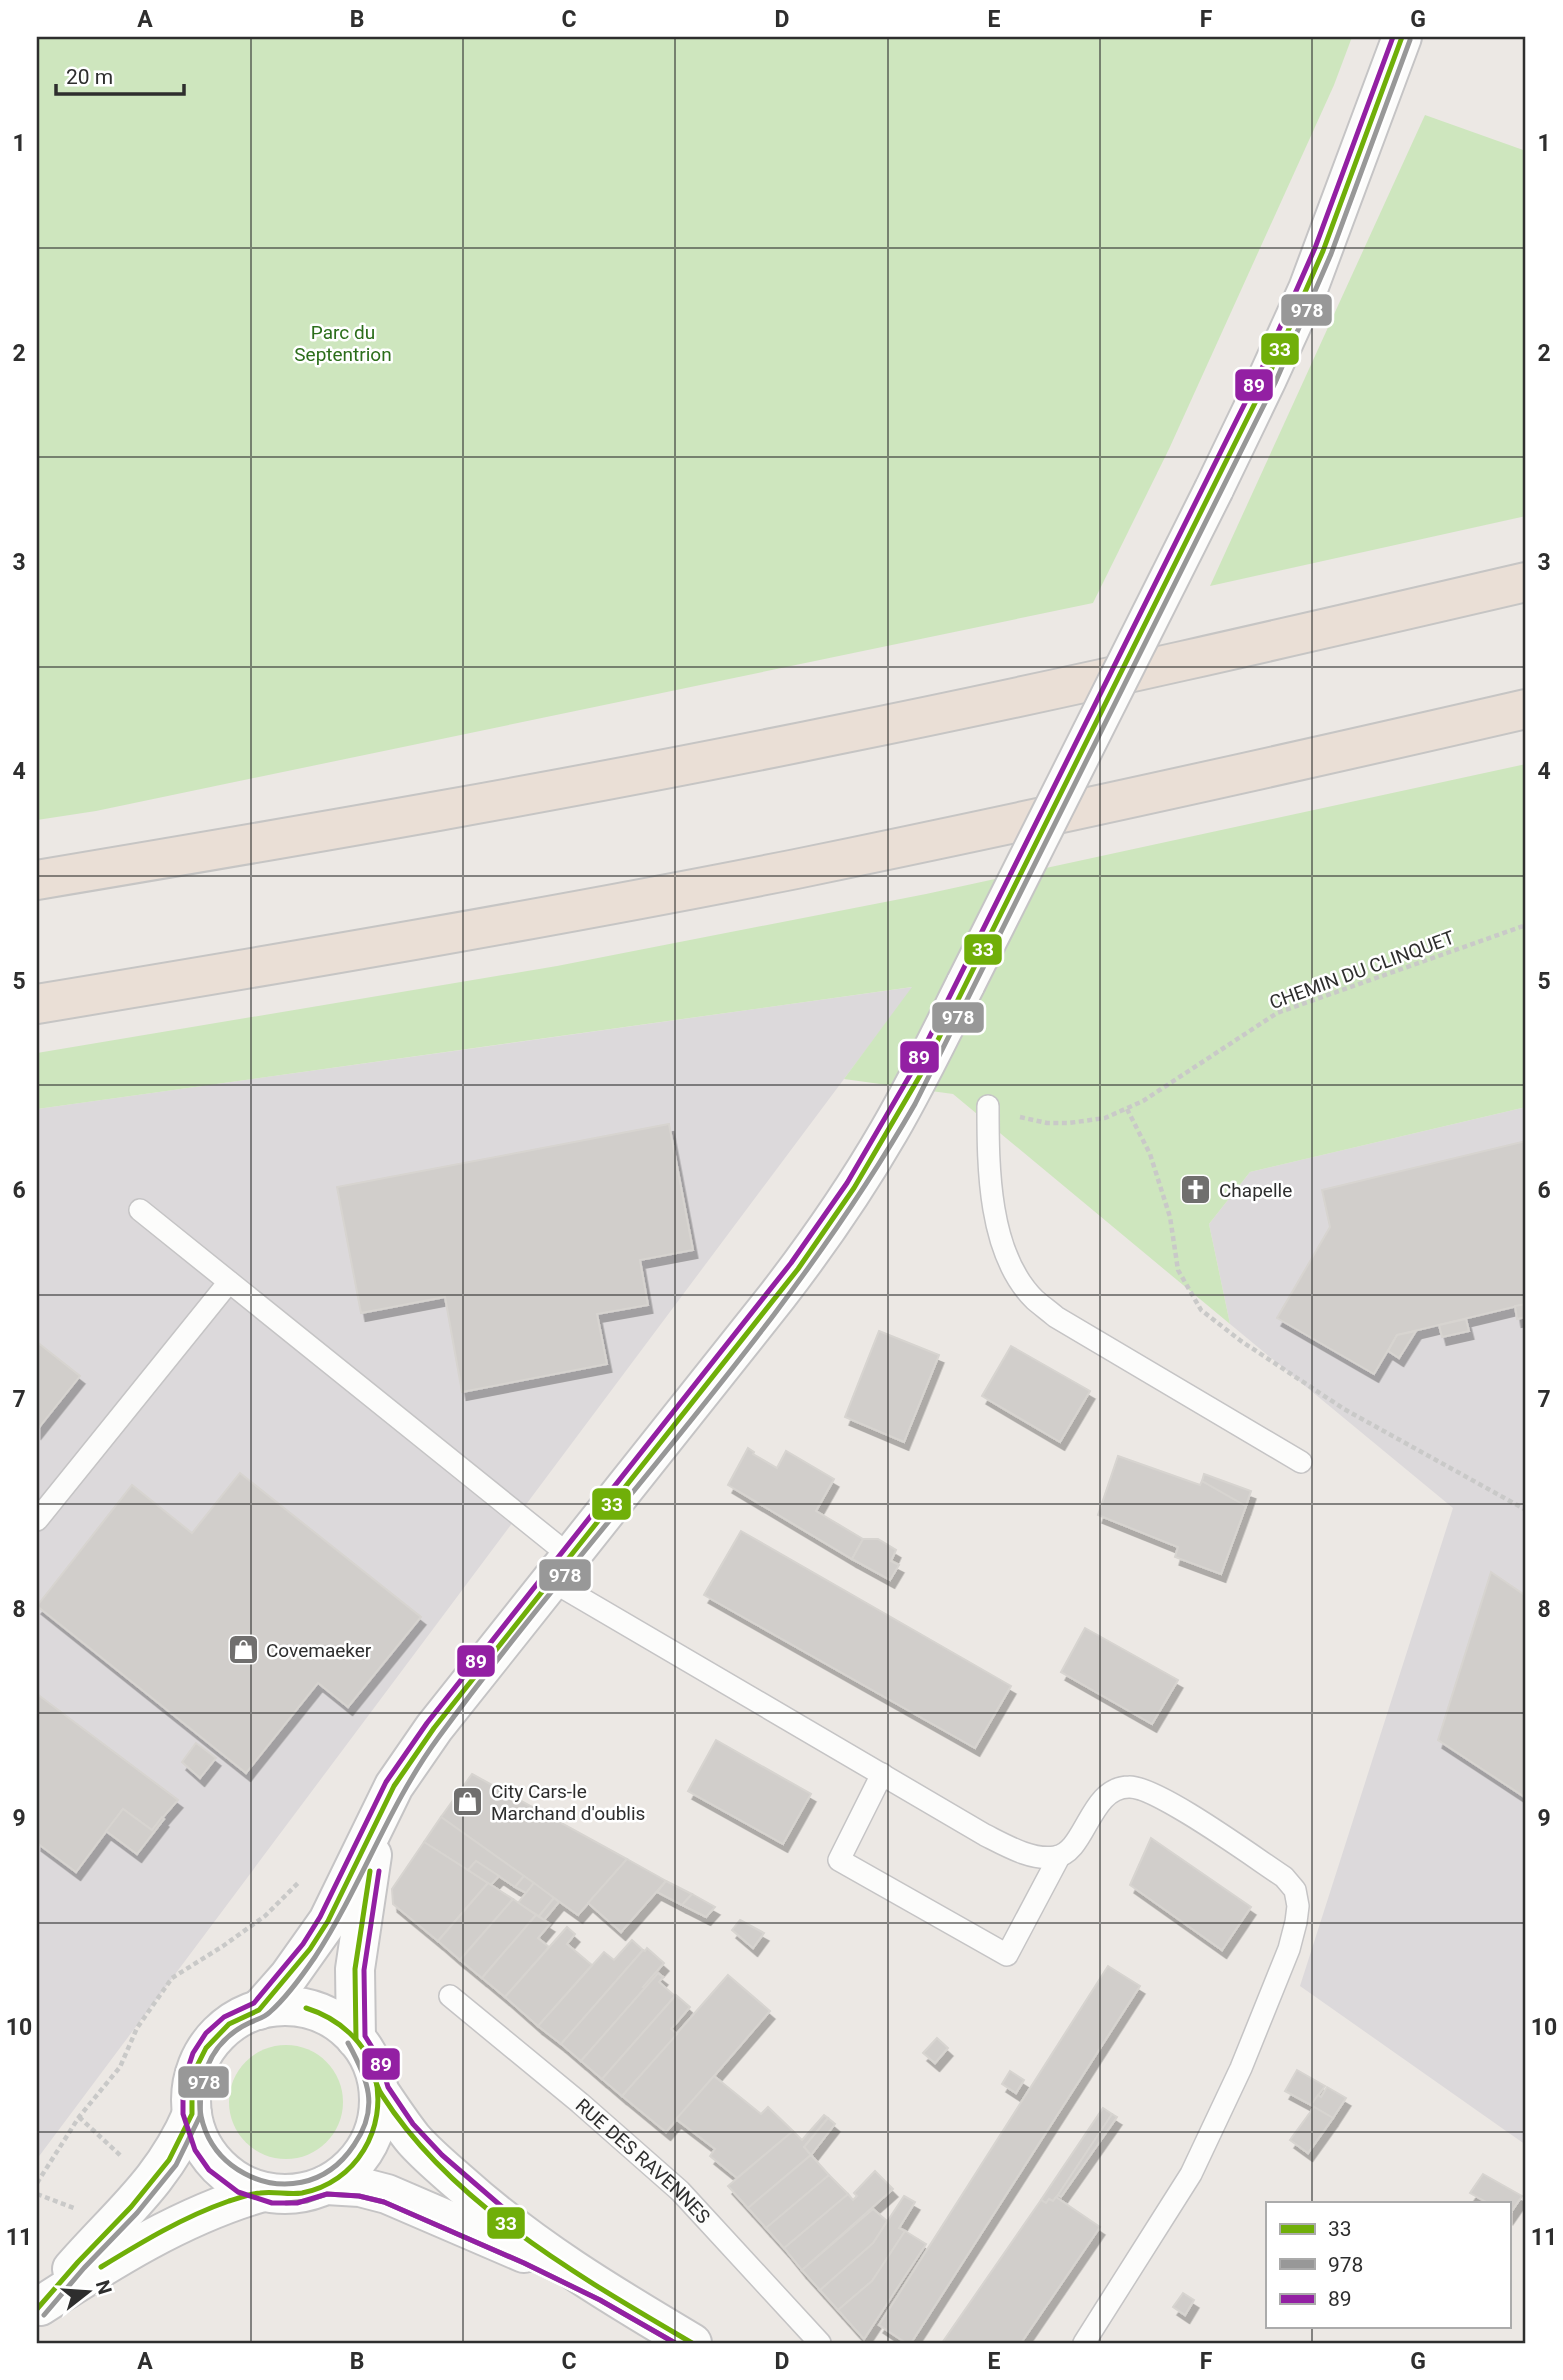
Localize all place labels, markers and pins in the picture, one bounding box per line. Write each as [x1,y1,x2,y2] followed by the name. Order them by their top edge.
[1179,1173,1213,1207] church icon: Chapelle
[1219,1179,1292,1202] place label: Chapelle
[226,1633,260,1667] shop icon: Covemaeker
[266,1639,372,1662] place label: Covemaeker
[491,1780,645,1825] place label: City Cars-le Marchand d'oublis
[451,1785,485,1819] shop icon: City Cars-le Marchand d'oublis

